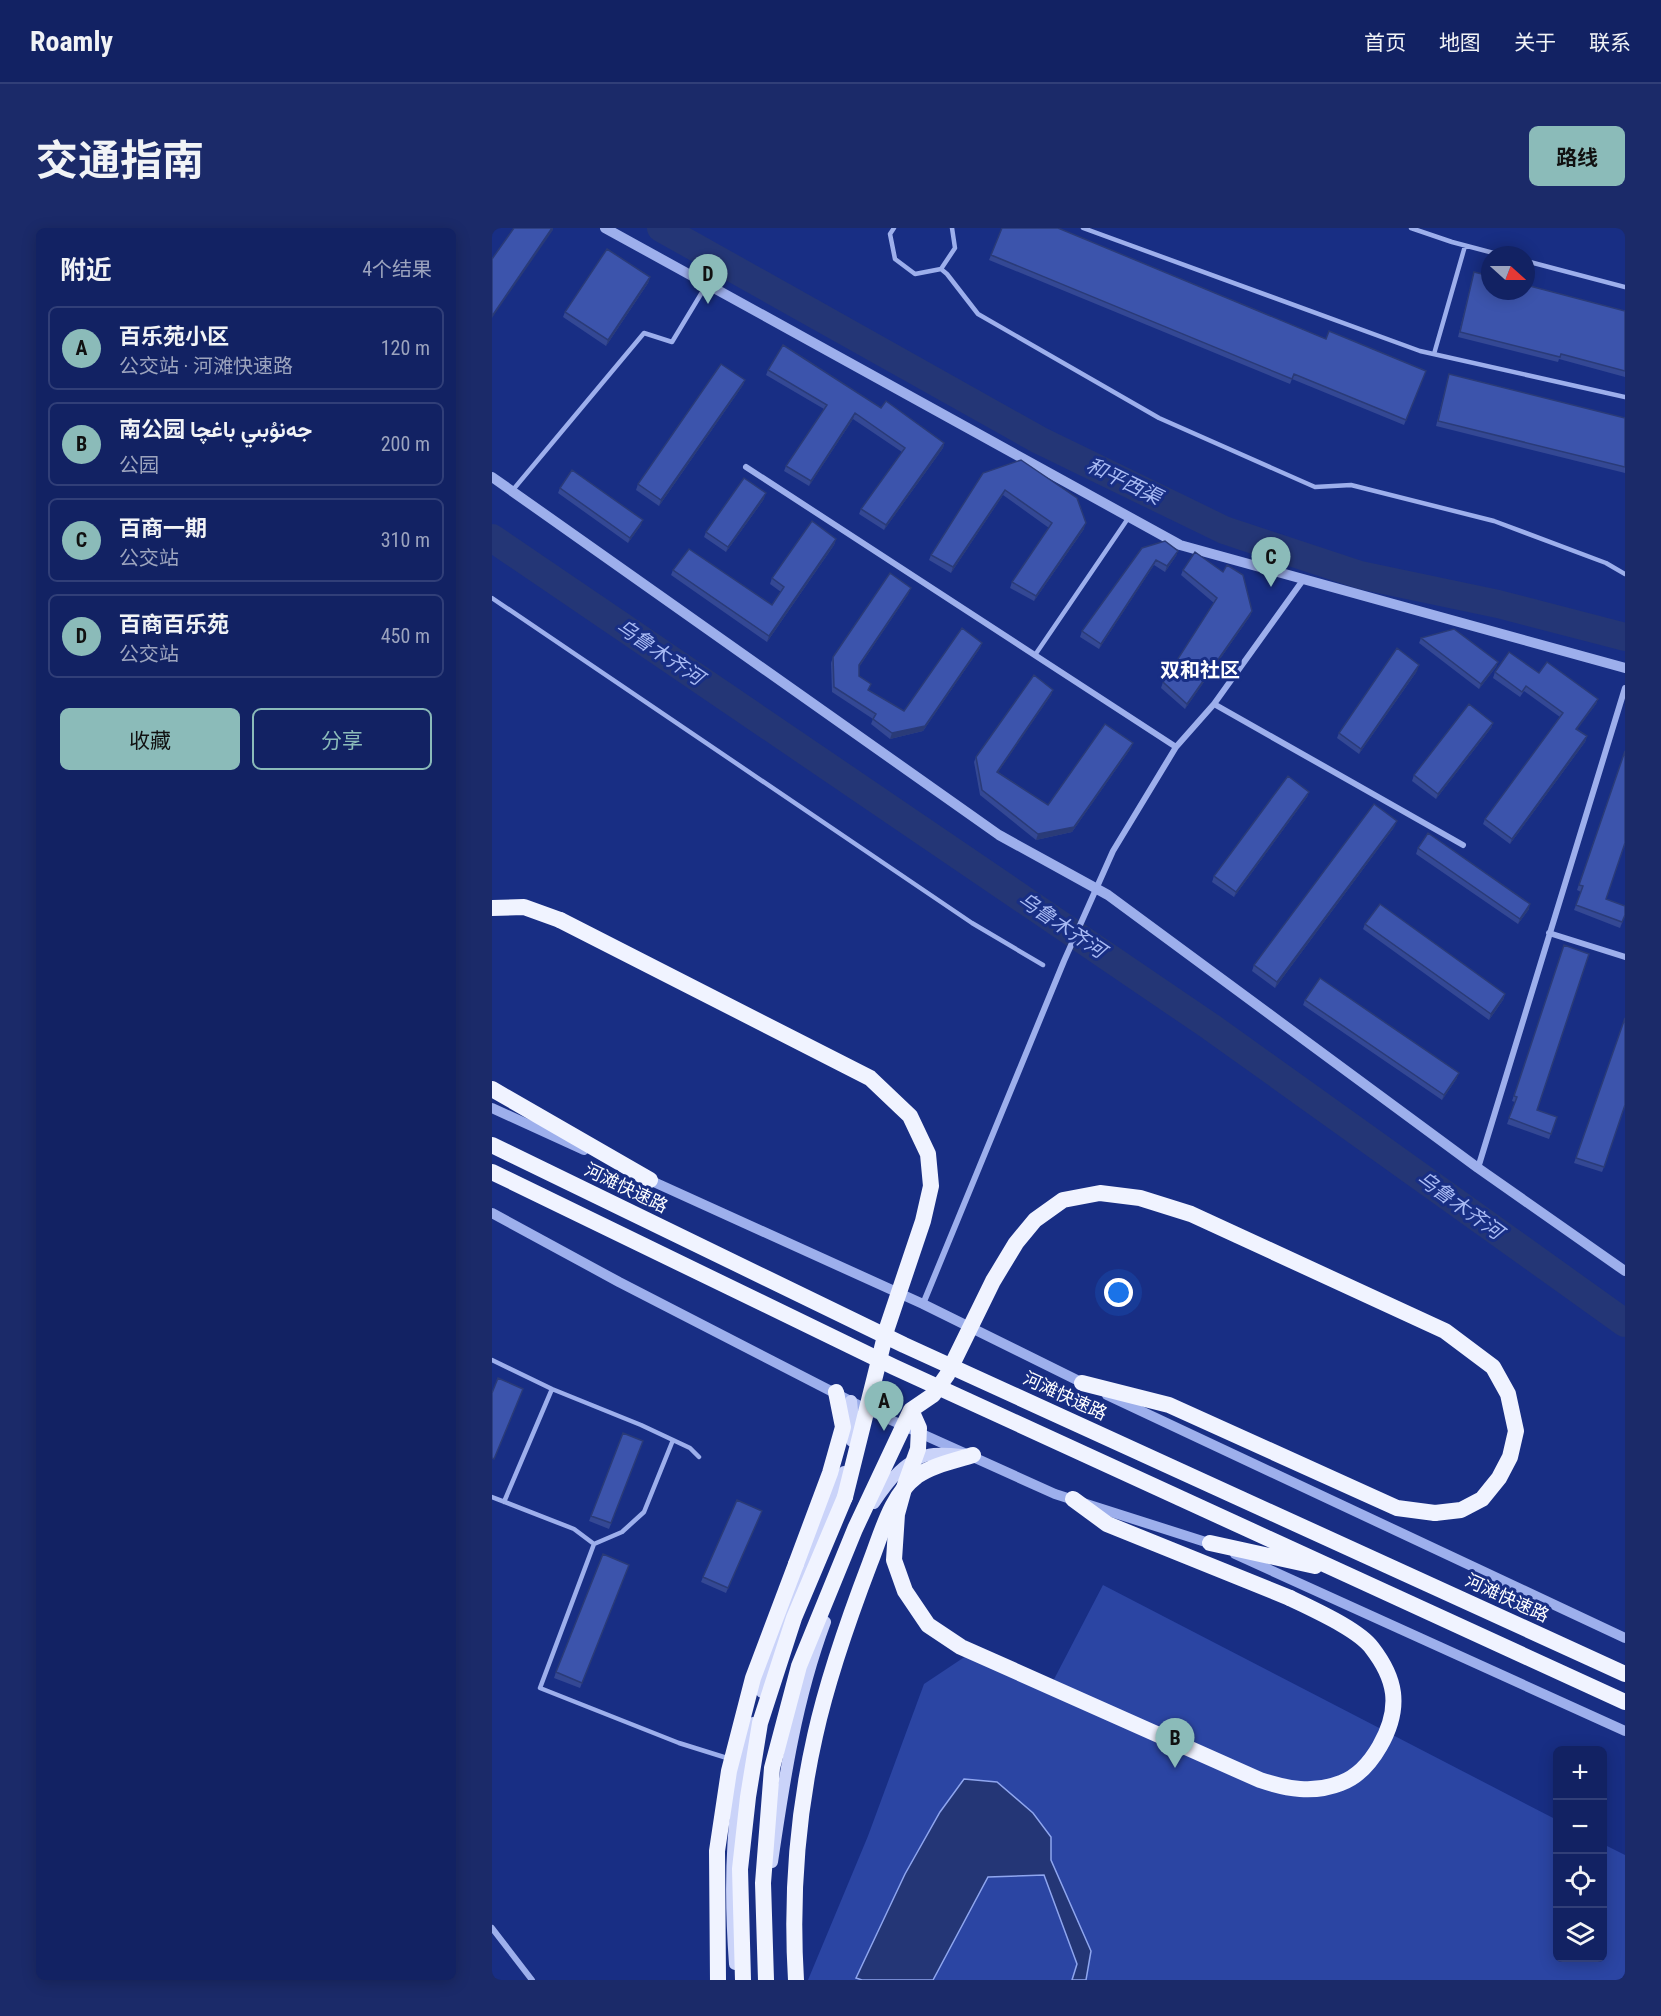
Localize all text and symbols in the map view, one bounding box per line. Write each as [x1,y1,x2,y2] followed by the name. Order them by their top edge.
[30,25,113,58] text: Roamly
[1364,31,1406,55] text: 首页
[1439,31,1481,55] text: 地图
[1514,31,1556,55] text: 关于
[1589,31,1631,55] text: 联系
[1529,126,1625,186] button: 路线
[36,136,204,185] text: 交通指南
[1481,246,1535,300] north arrow
[688,254,728,304] pin: D
[60,255,112,285] text: 附近
[362,257,432,281] text: 4个结果
[119,324,229,349] text: 百乐苑小区
[76,336,87,360] text: A
[381,336,430,360] text: 120 m
[119,354,293,378] text: 公交站 · 河滩快速路
[119,417,312,442] text: 南公园 جەنۇبىي باغچا
[76,432,87,456] text: B
[381,432,430,456] text: 200 m
[119,453,159,477] text: 公园
[1083,453,1168,511] water label: 和平西渠
[119,516,207,541] text: 百商一期
[76,528,87,552] text: C
[381,528,430,552] text: 310 m
[1252,538,1290,587] pin: C
[119,546,179,570] text: 公交站
[119,612,229,637] text: 百商百乐苑
[612,614,711,692] water label: 乌鲁木齐河
[76,624,87,648] text: D
[381,624,430,648] text: 450 m
[119,642,179,666] text: 公交站
[1160,658,1240,682] district label: 双和社区
[60,708,240,770] button: 收藏
[252,708,432,770] button: 分享
[1014,887,1113,965] water label: 乌鲁木齐河
[581,1158,671,1217] street label: 河滩快速路
[1412,1166,1511,1246] water label: 乌鲁木齐河
[1104,1278,1133,1307] your location
[1020,1367,1110,1424] street label: 河滩快速路
[864,1382,904,1431] pin: A
[1462,1569,1552,1626] street label: 河滩快速路
[1156,1718,1194,1768] pin: B
[1553,1746,1607,1962] map controls
[1553,1746,1607,1800] button: +
[1553,1800,1607,1854] button: −
[1553,1854,1607,1908] button: locate
[1553,1908,1607,1962] button: layers

